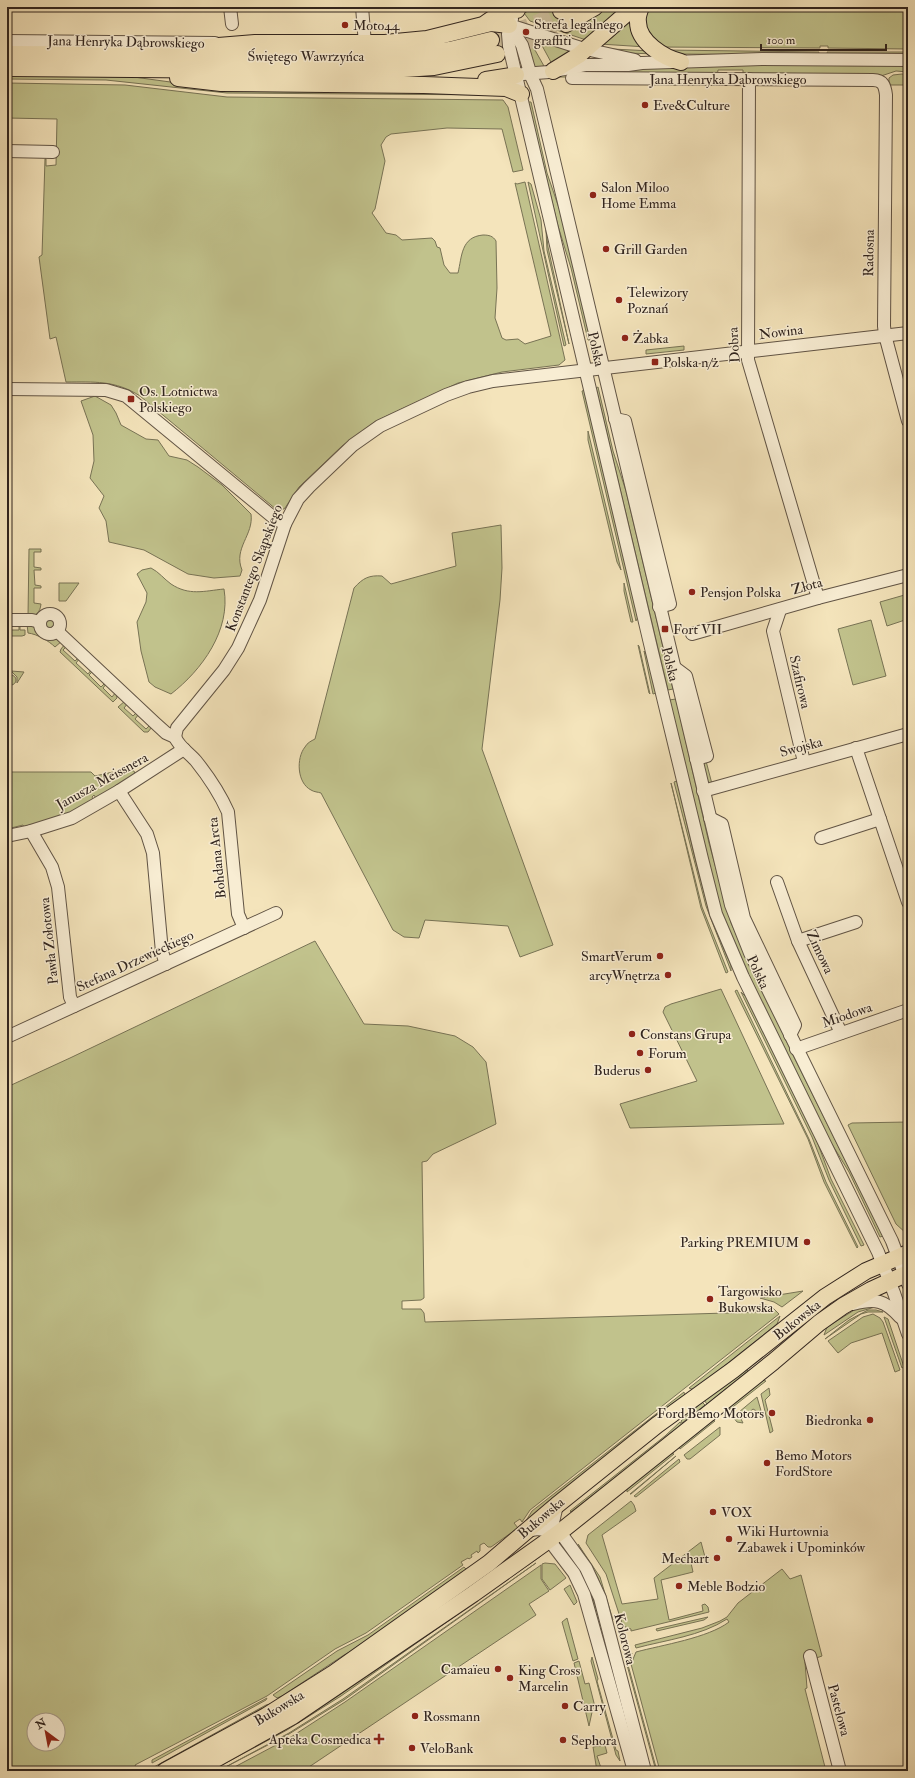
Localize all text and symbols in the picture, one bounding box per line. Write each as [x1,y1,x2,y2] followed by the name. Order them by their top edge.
[534,16,623,49] place label: Strefa legalnego graffiti
[353,17,401,34] place label: Moto44
[340,20,350,30] marker: Moto44
[761,26,886,52] scale bar
[521,27,531,37] marker: Strefa legalnego graffiti
[46,32,205,53] street label: Jana Henryka Dąbrowskiego
[767,33,796,48] text: 100 m
[248,48,365,66] street label: Świętego Wawrzyńca
[648,71,807,89] street label: Jana Henryka Dąbrowskiego
[653,97,730,114] place label: Eve&Culture
[640,100,650,110] marker: Eve&Culture
[601,179,676,212] place label: Salon Miloo Home Emma
[588,190,598,200] marker: Salon Miloo Home Emma
[860,229,878,277] street label: Radosna
[614,241,687,258] place label: Grill Garden
[601,244,611,254] marker: Grill Garden
[627,284,689,317] place label: Telewizory Poznań
[614,295,624,305] marker: Telewizory Poznań
[758,321,804,343] street label: Nowina
[724,326,744,364] street label: Dobra
[584,330,608,368] street label: Polska
[633,330,669,347] place label: Żabka
[620,333,630,343] marker: Żabka
[663,354,719,371] place label: Polska n/ż
[650,357,660,367] marker: Polska n/ż
[139,383,218,416] place label: Os. Lotnictwa Polskiego
[126,394,136,404] marker: Os. Lotnictwa Polskiego
[222,502,287,634] street label: Konstantego Skąpskiego
[790,573,825,598] street label: Złota
[700,584,781,601] place label: Pensjon Polska
[687,587,697,597] marker: Pensjon Polska
[673,621,722,638] place label: Fort VII
[660,624,670,634] marker: Fort VII
[657,645,683,683] street label: Polska
[786,654,814,711] street label: Szafirowa
[778,733,824,761] street label: Swojska
[52,749,151,814] street label: Janusza Meissnera
[204,816,230,900] street label: Bohdana Arcta
[36,896,62,985] street label: Pawła Zołotowa
[74,926,197,996] street label: Stefana Drzewieckiego
[803,928,838,977] street label: Zimowa
[581,948,652,965] place label: SmartVerum
[655,951,665,961] marker: SmartVerum
[743,952,773,992] street label: Polska
[589,967,660,985] place label: arcyWnętrza
[663,970,673,980] marker: arcyWnętrza
[820,998,874,1031] street label: Miodowa
[640,1026,732,1044] place label: Constans Grupa
[627,1029,637,1039] marker: Constans Grupa
[648,1045,687,1062] place label: Forum
[635,1048,645,1058] marker: Forum
[594,1062,640,1079] place label: Buderus
[643,1065,653,1075] marker: Buderus
[680,1234,799,1251] place label: Parking PREMIUM
[802,1237,812,1247] marker: Parking PREMIUM
[718,1283,782,1316] place label: Targowisko Bukowska
[705,1294,715,1304] marker: Targowisko Bukowska
[770,1296,824,1344] street label: Bukowska
[657,1405,764,1422] place label: Ford Bemo Motors
[767,1408,777,1418] marker: Ford Bemo Motors
[805,1412,862,1429] place label: Biedronka
[865,1415,875,1425] marker: Biedronka
[775,1447,852,1480] place label: Bemo Motors FordStore
[762,1458,772,1468] marker: Bemo Motors FordStore
[514,1494,568,1542] street label: Bukowska
[721,1504,753,1521] place label: VOX
[708,1507,718,1517] marker: VOX
[736,1523,866,1557] place label: Wiki Hurtownia Zabawek i Upominków
[724,1534,734,1544] marker: Wiki Hurtownia Zabawek i Upominków
[661,1550,709,1567] place label: Mechart
[712,1553,722,1563] marker: Mechart
[687,1578,766,1595] place label: Meble Bodzio
[674,1581,684,1591] marker: Meble Bodzio
[610,1611,640,1667] street label: Kolorowa
[441,1661,490,1678] place label: Camaïeu
[518,1662,580,1695] place label: King Cross Marcelin
[493,1664,503,1674] marker: Camaïeu
[505,1673,515,1683] marker: King Cross Marcelin
[824,1682,854,1738] street label: Pastelowa
[251,1686,307,1730] street label: Bukowska
[573,1698,606,1716] place label: Carry
[560,1701,570,1711] marker: Carry
[423,1708,480,1725] place label: Rossmann
[410,1711,420,1721] marker: Rossmann
[26,1712,66,1752] north arrow
[32,1715,50,1733] text: N
[268,1731,371,1749] place label: Apteka Cosmedica
[571,1732,617,1750] place label: Sephora
[374,1734,384,1744] marker: Apteka Cosmedica
[558,1735,568,1745] marker: Sephora
[420,1740,474,1757] place label: VeloBank
[407,1743,417,1753] marker: VeloBank

